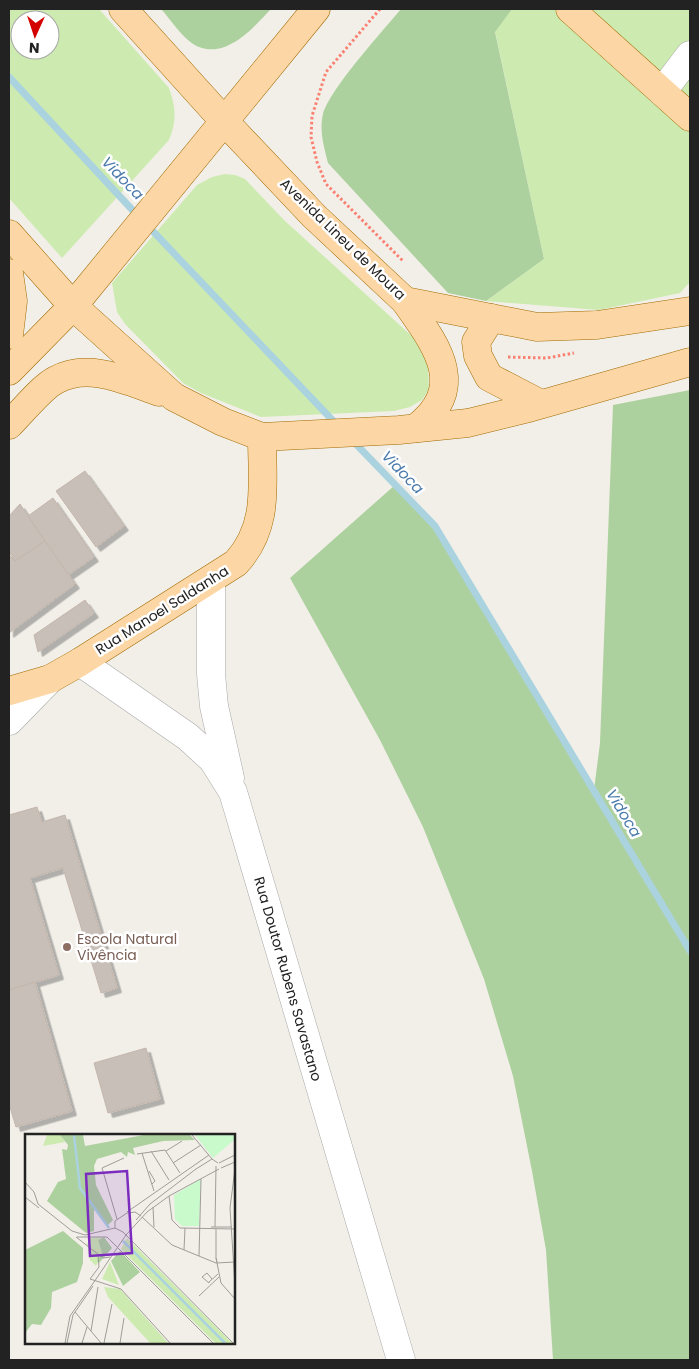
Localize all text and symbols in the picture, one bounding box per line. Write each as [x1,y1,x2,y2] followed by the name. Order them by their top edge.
[10,10,60,60] north arrow
[29,38,40,58] text: N
[97,152,149,204] water label: Vidoca
[276,174,410,304] street label: Avenida Lineu de Moura
[377,446,429,498] water label: Vidoca
[92,561,232,659] street label: Rua Manoel Saldanha
[601,785,647,841] water label: Vidoca
[249,874,327,1084] street label: Rua Doutor Rubens Savastano
[77,929,177,965] place label: Escola Natural Vivência
[61,941,73,953] marker: Escola Natural Vivência
[25,1134,235,1344] inset map

